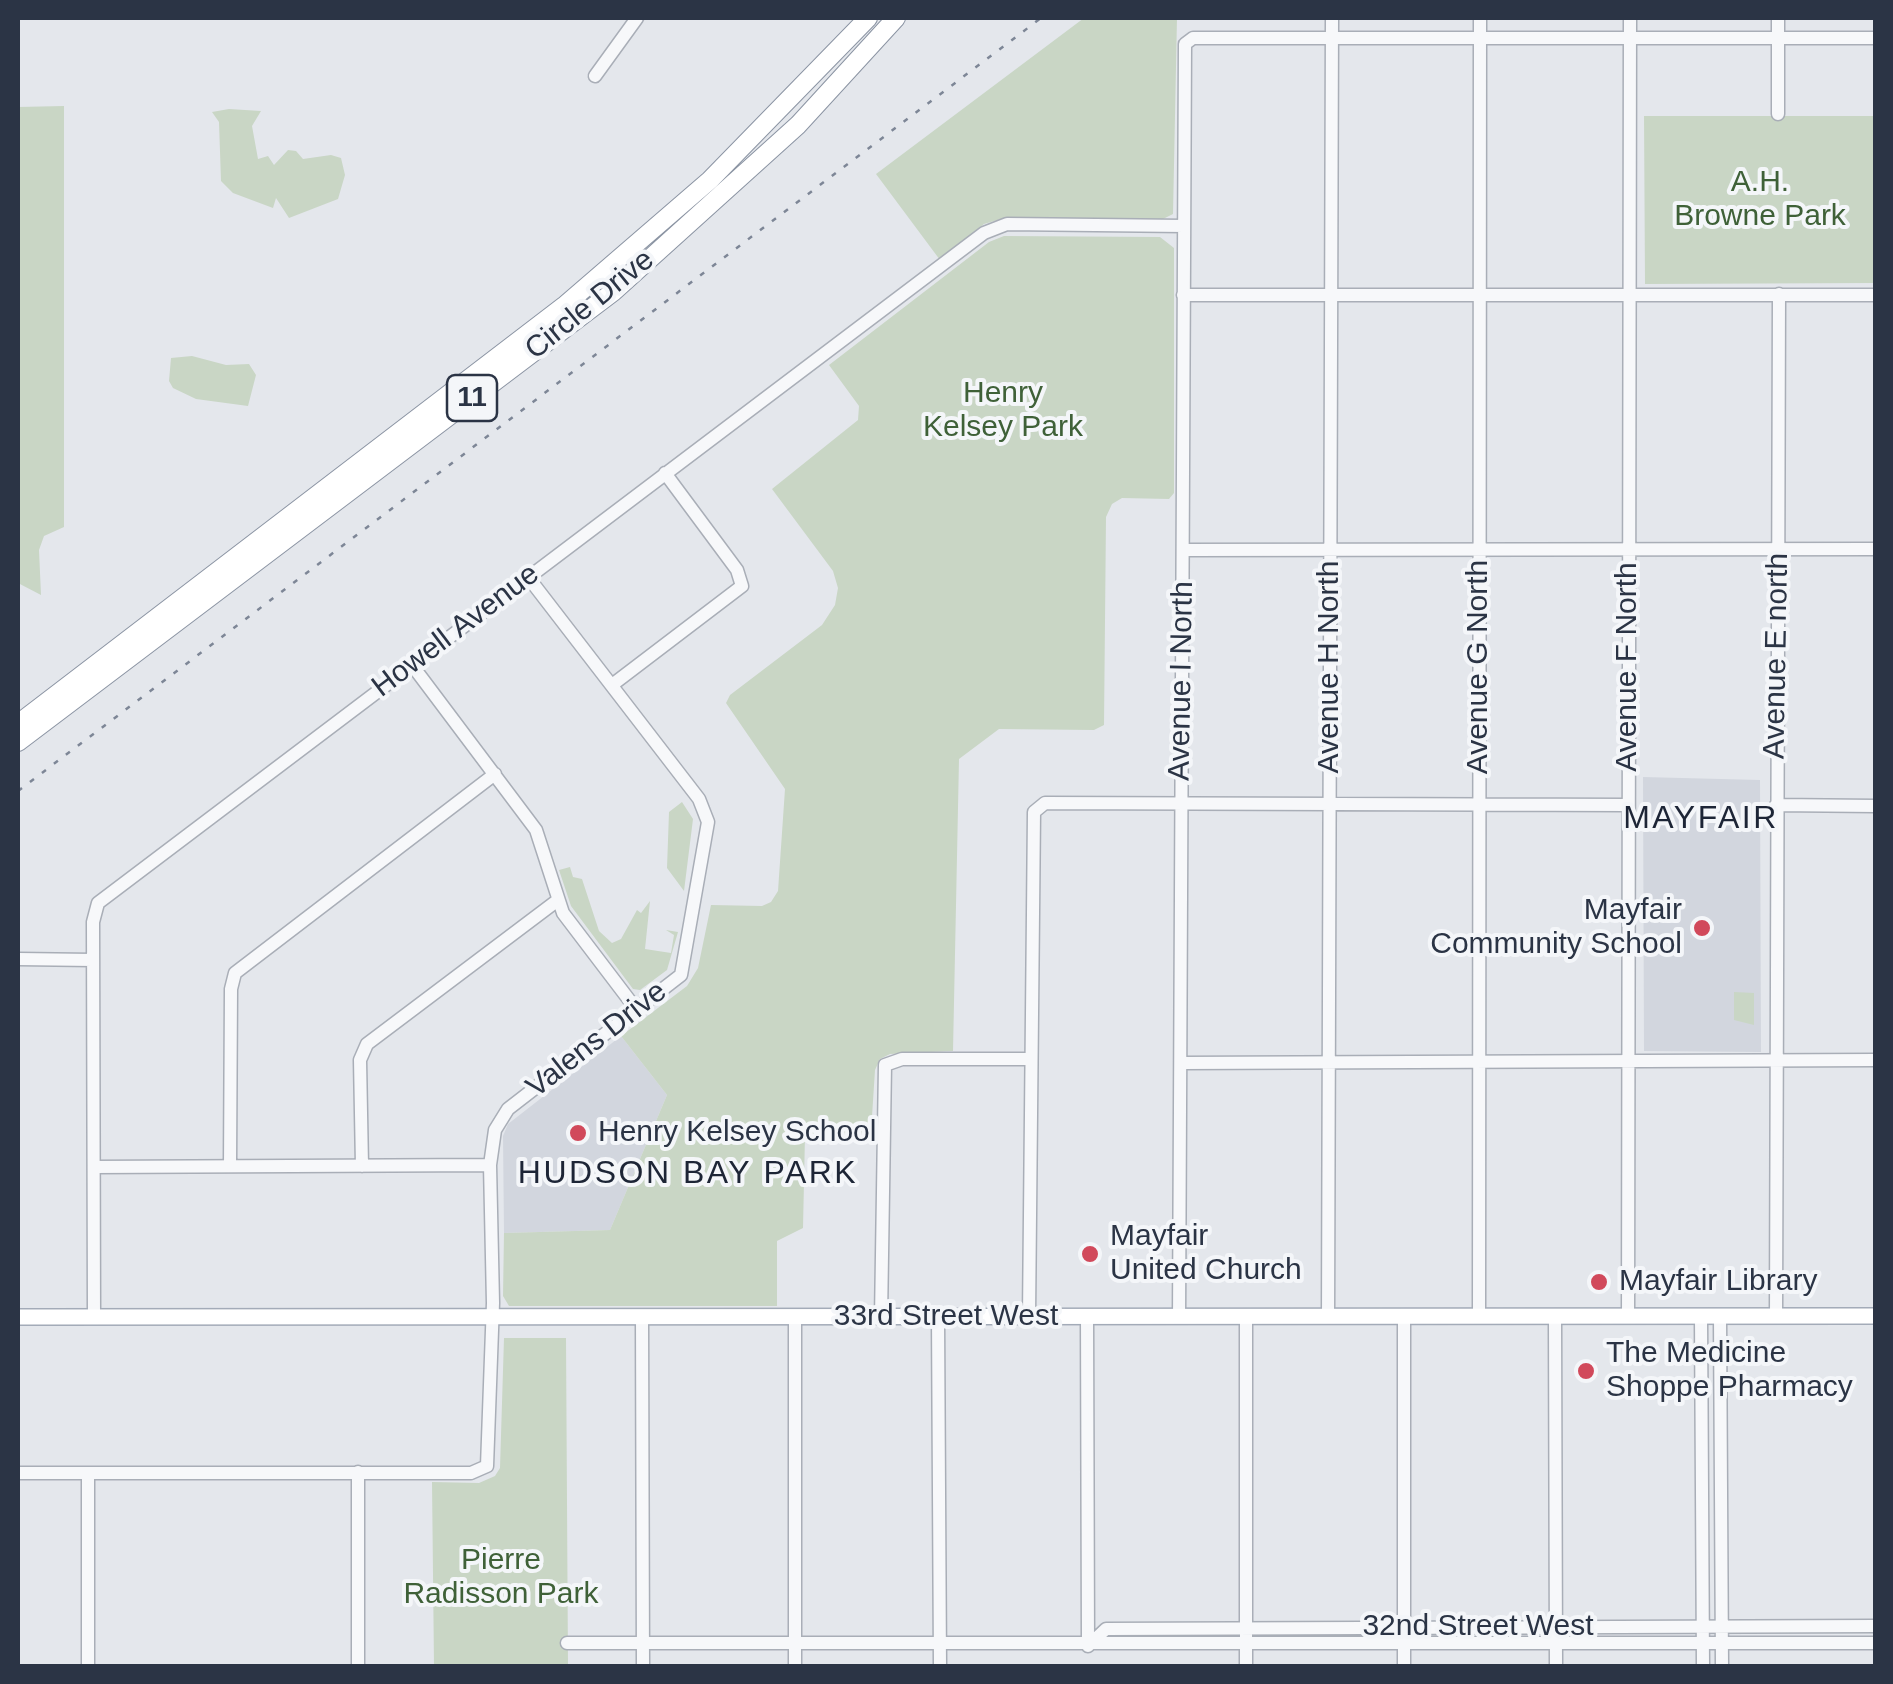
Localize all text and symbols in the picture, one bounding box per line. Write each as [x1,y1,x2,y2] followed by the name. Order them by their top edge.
[1674,165,1846,236] park label: A.H. Browne Park
[518,242,662,368] street label: Circle Drive
[447,375,497,421] road number: 11
[923,376,1083,446] park label: Henry Kelsey Park
[1757,553,1797,759] street label: Avenue E north
[365,557,547,705] street label: Howell Avenue
[1461,560,1497,774] street label: Avenue G North
[1312,561,1348,773] street label: Avenue H North
[1610,562,1646,772] street label: Avenue F North
[1162,581,1202,781] street label: Avenue I North
[1623,800,1779,838] district label: MAYFAIR
[1430,893,1682,964] place label: Mayfair Community School
[1691,917,1713,939] marker: Mayfair Community School
[520,974,674,1106] street label: Valens Drive
[598,1115,876,1151] place label: Henry Kelsey School
[567,1122,589,1144] marker: Henry Kelsey School
[518,1155,858,1193] district label: HUDSON BAY PARK
[1110,1219,1302,1290] place label: Mayfair United Church
[1079,1243,1101,1265] marker: Mayfair United Church
[1619,1264,1817,1300] place label: Mayfair Library
[1588,1271,1610,1293] marker: Mayfair Library
[834,1299,1058,1335] street label: 33rd Street West
[1606,1336,1853,1406] place label: The Medicine Shoppe Pharmacy
[1575,1360,1597,1382] marker: The Medicine Shoppe Pharmacy
[403,1543,599,1614] park label: Pierre Radisson Park
[1362,1609,1594,1645] street label: 32nd Street West

